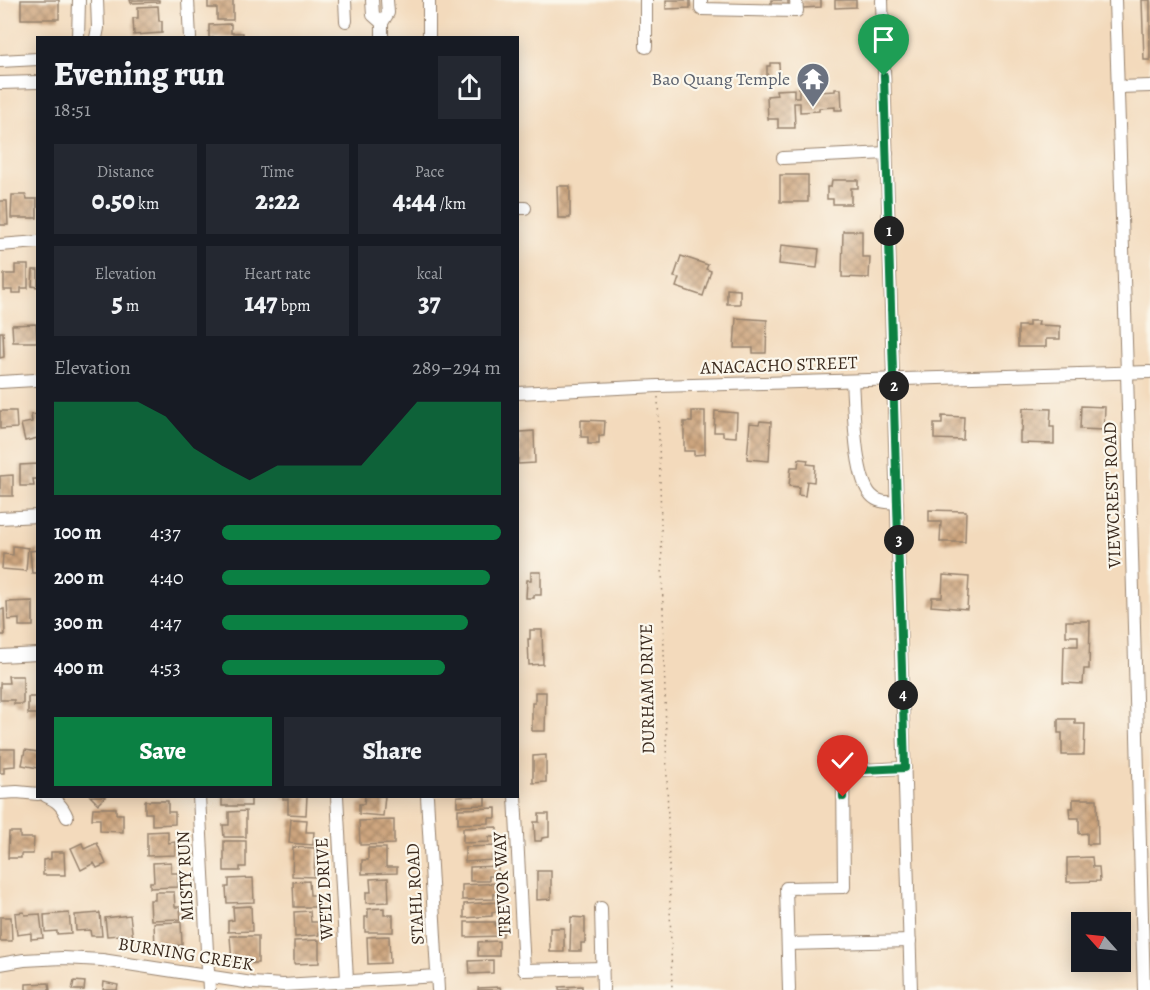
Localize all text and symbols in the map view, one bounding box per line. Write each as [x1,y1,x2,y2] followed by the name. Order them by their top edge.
[858,14,909,76] pin
[867,23,900,56] icon: arrive
[54,51,225,96] text: Evening run
[438,56,501,119] button: share
[795,61,831,108] temple icon: Bao Quang Temple
[651,67,790,91] place label: Bao Quang Temple
[54,96,91,123] text: 18:51
[97,161,154,183] text: Distance
[261,161,294,183] text: Time
[415,161,444,183] text: Pace
[92,183,135,218] text: 0.50
[255,183,300,218] text: 2:22
[393,183,436,218] text: 4:44
[135,193,159,215] text: km
[436,193,466,215] text: /km
[874,216,904,246] pin: 1
[886,220,892,242] text: 1
[95,263,156,285] text: Elevation
[244,263,311,285] text: Heart rate
[417,263,442,285] text: kcal
[112,285,123,320] text: 5
[244,285,278,320] text: 147
[418,285,441,320] text: 37
[123,295,139,317] text: m
[278,295,311,317] text: bpm
[699,350,858,380] street label: ANACACHO STREET
[54,354,131,381] text: Elevation
[412,354,501,381] text: 289–294 m
[879,371,909,401] pin: 2
[890,375,898,397] text: 2
[1097,421,1127,570] street label: VIEWCREST ROAD
[54,519,102,546] text: 100 m
[150,519,181,546] text: 4:37
[884,525,914,555] pin: 3
[896,529,902,551] text: 3
[54,564,104,591] text: 200 m
[150,564,184,591] text: 4:40
[54,609,103,636] text: 300 m
[150,609,181,636] text: 4:47
[634,624,660,754] street label: DURHAM DRIVE
[54,654,104,681] text: 400 m
[150,654,181,681] text: 4:53
[888,680,918,710] pin: 4
[899,684,907,706] text: 4
[54,717,272,786] button: Save
[284,717,501,786] button: Share
[817,735,868,797] pin
[826,744,859,777] icon: check
[171,830,199,922] street label: MISTY RUN
[487,830,517,937] street label: TREVOR WAY
[309,837,339,942] street label: WETZ DRIVE
[400,842,430,946] street label: STAHL ROAD
[1071,912,1131,972] north arrow
[1071,912,1131,972] map controls
[117,931,256,977] street label: BURNING CREEK

